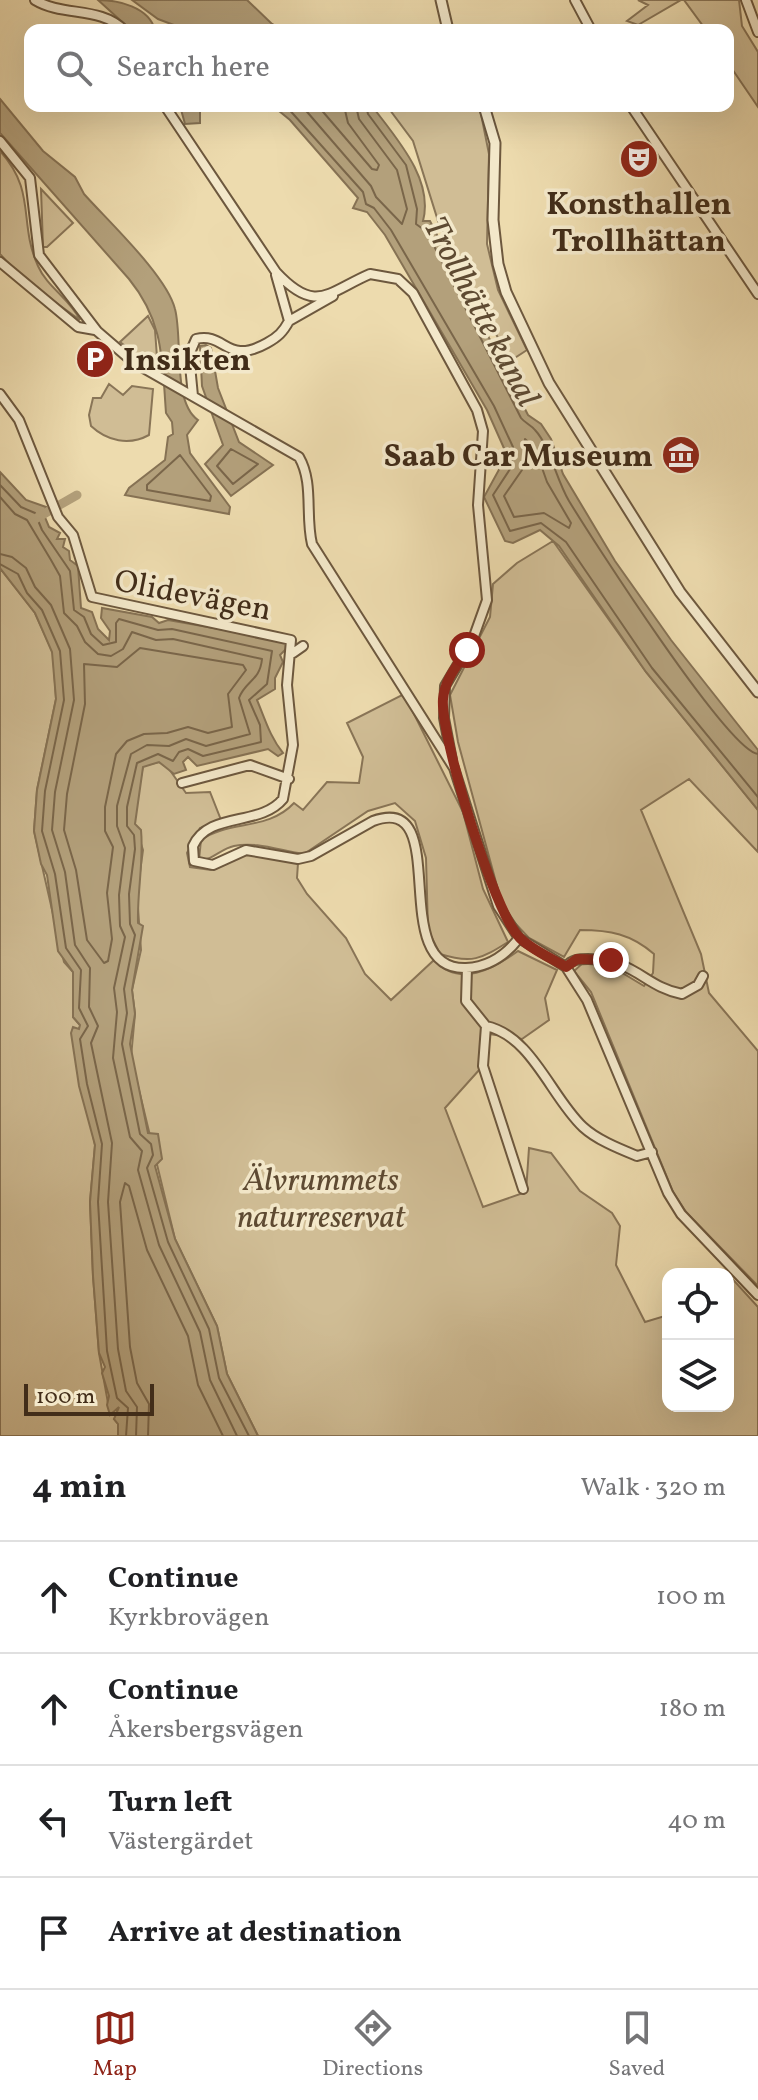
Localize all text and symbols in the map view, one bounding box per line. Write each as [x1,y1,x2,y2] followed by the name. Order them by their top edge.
[24,24,734,112] search box
[52,46,96,90] icon: search
[116,47,270,89] text: Search here
[618,138,660,180] theatre icon: Konsthallen Trollhättan
[546,184,732,265] place label: Konsthallen Trollhättan
[410,209,550,416] water label: Trollhätte kanal
[74,338,116,380] parking icon: Insikten
[123,340,251,384] place label: Insikten
[660,434,702,476] museum icon: Saab Car Museum
[384,436,653,480] place label: Saab Car Museum
[110,560,275,634] street label: Olidevägen
[449,632,485,668] route start
[593,942,629,978] route end
[237,1160,406,1241] park label: Älvrummets naturreservat
[662,1268,734,1412] map controls
[662,1268,734,1340] button: locate
[662,1340,734,1412] button: layers
[24,1380,154,1416] scale bar
[36,1382,95,1413] text: 100 m
[32,1465,127,1512] text: 4 min
[580,1470,726,1506] text: Walk · 320 m
[108,1558,239,1600] text: Continue
[32,1575,76,1619] icon: ahead
[656,1579,726,1615] text: 100 m
[108,1600,269,1636] text: Kyrkbrovägen
[108,1670,239,1712] text: Continue
[32,1687,76,1731] icon: ahead
[659,1691,726,1727] text: 180 m
[108,1712,304,1748] text: Åkersbergsvägen
[108,1782,232,1824] text: Turn left
[32,1799,76,1843] icon: left
[667,1803,726,1839] text: 40 m
[108,1824,253,1860] text: Västergärdet
[32,1911,76,1955] icon: arrive
[108,1912,402,1954] text: Arrive at destination
[93,2006,137,2085] tab: Map
[322,2006,423,2085] tab: Directions
[609,2006,665,2085] tab: Saved

